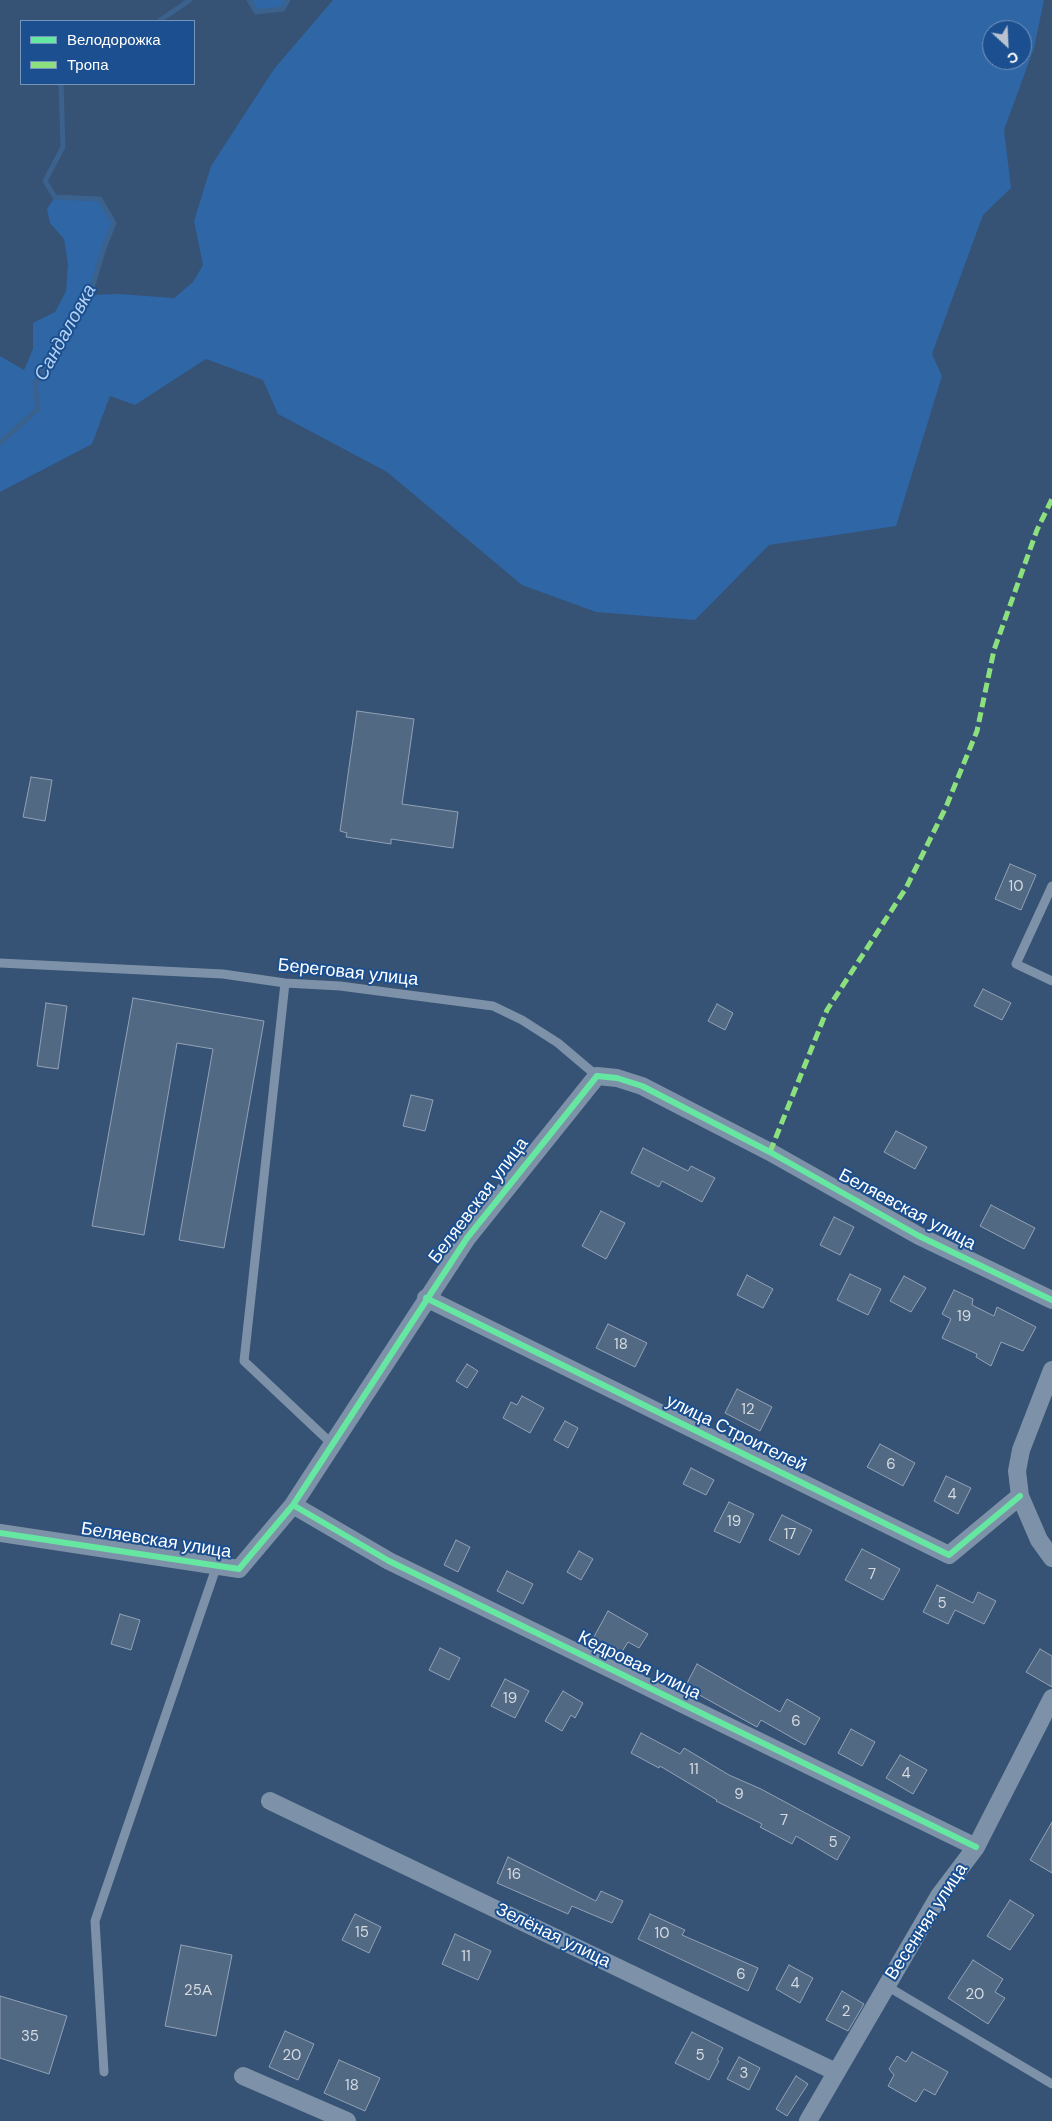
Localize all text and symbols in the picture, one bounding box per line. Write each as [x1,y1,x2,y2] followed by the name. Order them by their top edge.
[20,20,195,85] legend
[982,20,1032,70] north arrow
[67,30,161,50] text: Велодорожка
[1005,47,1021,68] text: С
[67,55,108,75] text: Тропа
[30,281,102,385] water label: Сандаловка
[1009,878,1023,896] house number: 10
[277,955,419,991] street label: Береговая улица
[425,1134,533,1268] street label: Беляевская улица
[835,1165,979,1255] street label: Беляевская улица
[957,1308,971,1326] house number: 19
[614,1336,628,1354] house number: 18
[662,1391,810,1477] street label: улица Строителей
[741,1401,755,1419] house number: 12
[886,1456,896,1474] house number: 6
[947,1486,957,1504] house number: 4
[727,1513,741,1531] house number: 19
[79,1518,233,1564] street label: Беляевская улица
[784,1526,796,1544] house number: 17
[868,1566,876,1584] house number: 7
[937,1595,947,1613] house number: 5
[574,1627,704,1705] street label: Кедровая улица
[503,1690,517,1708] house number: 19
[791,1713,801,1731] house number: 6
[689,1761,699,1779] house number: 11
[901,1765,911,1783] house number: 4
[734,1786,744,1804] house number: 9
[780,1812,788,1830] house number: 7
[828,1834,838,1852] house number: 5
[881,1860,973,1984] street label: Весенняя улица
[507,1866,521,1884] house number: 16
[492,1899,614,1973] street label: Зелёная улица
[355,1924,369,1942] house number: 15
[655,1925,669,1943] house number: 10
[461,1948,471,1966] house number: 11
[736,1966,746,1984] house number: 6
[790,1975,800,1993] house number: 4
[184,1982,212,2000] house number: 25А
[966,1986,984,2004] house number: 20
[842,2003,850,2021] house number: 2
[21,2028,39,2046] house number: 35
[283,2047,301,2065] house number: 20
[695,2047,705,2065] house number: 5
[740,2065,748,2083] house number: 3
[345,2077,359,2095] house number: 18

